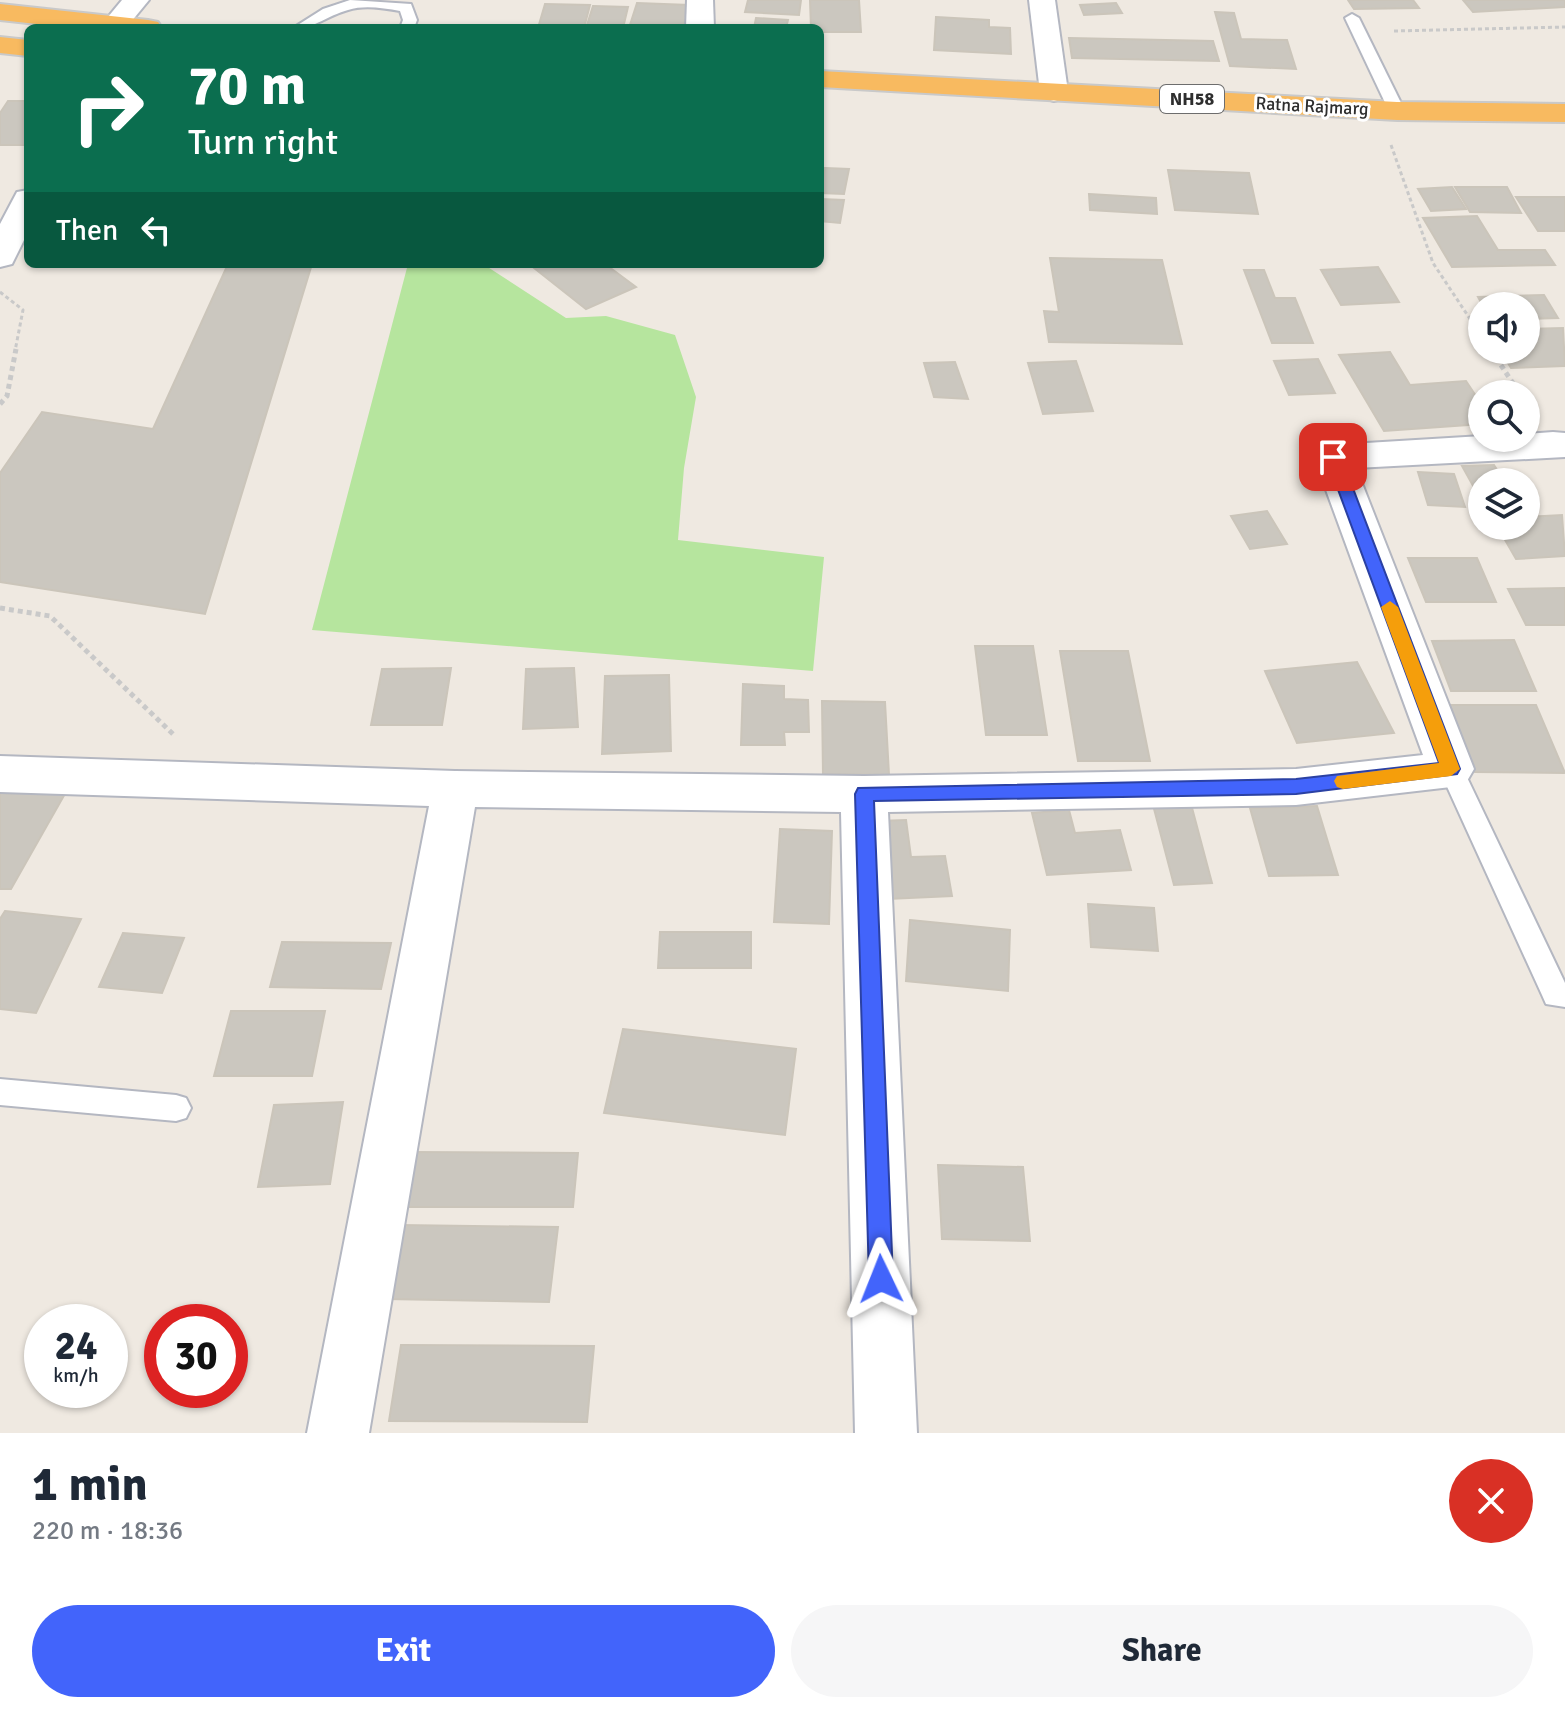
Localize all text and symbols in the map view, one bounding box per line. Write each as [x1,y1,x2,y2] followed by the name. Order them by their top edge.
[188,51,306,120] text: 70 m
[56,56,160,160] icon: right
[1160,85,1224,113] road number: NH58
[1255,92,1369,120] street label: Ratna Rajmarg
[188,120,338,165] text: Turn right
[134,208,178,252] icon: left
[56,212,118,249] text: Then
[1468,292,1540,540] map controls
[1468,292,1540,364] button: sound
[1468,380,1540,452] button: search
[1299,423,1367,491] pin
[1311,435,1355,479] icon: arrive
[1468,468,1540,540] button: layers
[839,1237,923,1321] position arrow
[144,1304,248,1408] speed limit sign: 30
[54,1321,98,1371] text: 24
[53,1363,99,1388] text: km/h
[32,1455,148,1514] text: 1 min
[1449,1459,1533,1543] button: close
[32,1515,183,1547] text: 220 m · 18:36
[32,1605,775,1697] button: Exit
[791,1605,1533,1697] button: Share

